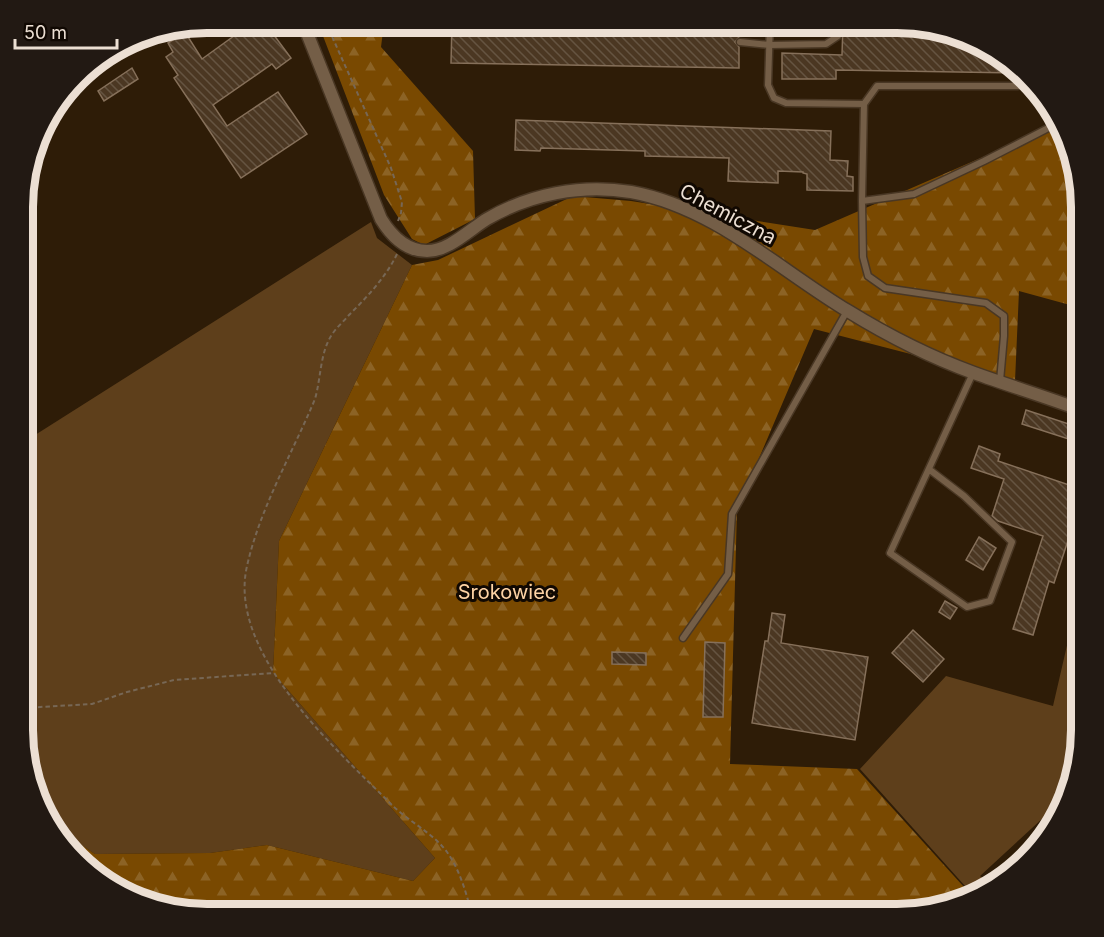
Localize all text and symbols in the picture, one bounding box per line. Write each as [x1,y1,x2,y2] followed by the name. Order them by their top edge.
[15,12,117,50] scale bar
[24,22,67,43] text: 50 m
[676,179,780,249] street label: Chemiczna
[458,580,556,604] park label: Srokowiec

